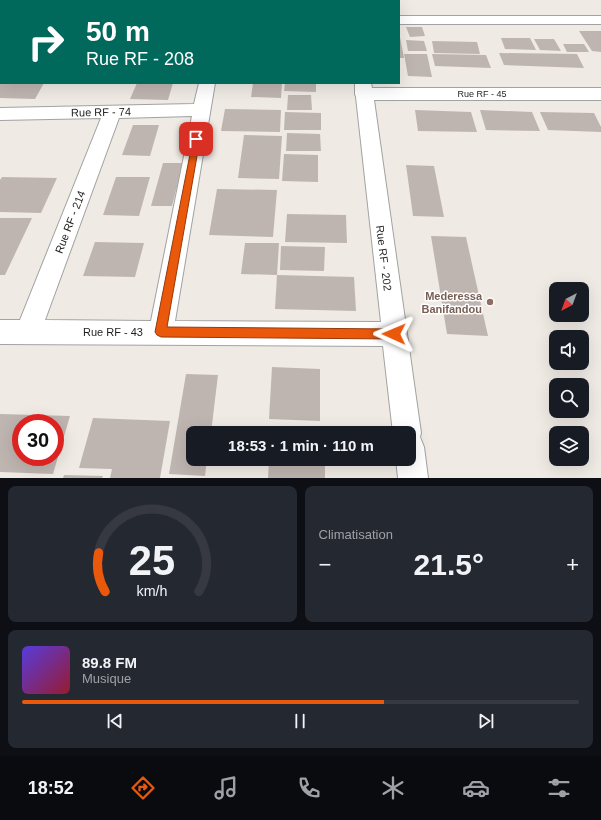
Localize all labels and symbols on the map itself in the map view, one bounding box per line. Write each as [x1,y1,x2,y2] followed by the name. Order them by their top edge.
[457,89,507,99] street label: Rue RF - 45
[71,105,131,119] street label: Rue RF - 74
[179,122,213,156] pin
[53,189,87,255] street label: Rue RF - 214
[374,224,394,292] street label: Rue RF - 202
[549,282,589,322] north arrow
[422,290,483,315] place label: Mederessa Banifandou
[485,297,495,307] marker: Mederessa Banifandou
[373,313,415,355] position arrow
[83,326,143,338] street label: Rue RF - 43
[12,414,64,466] speed limit sign: 30

